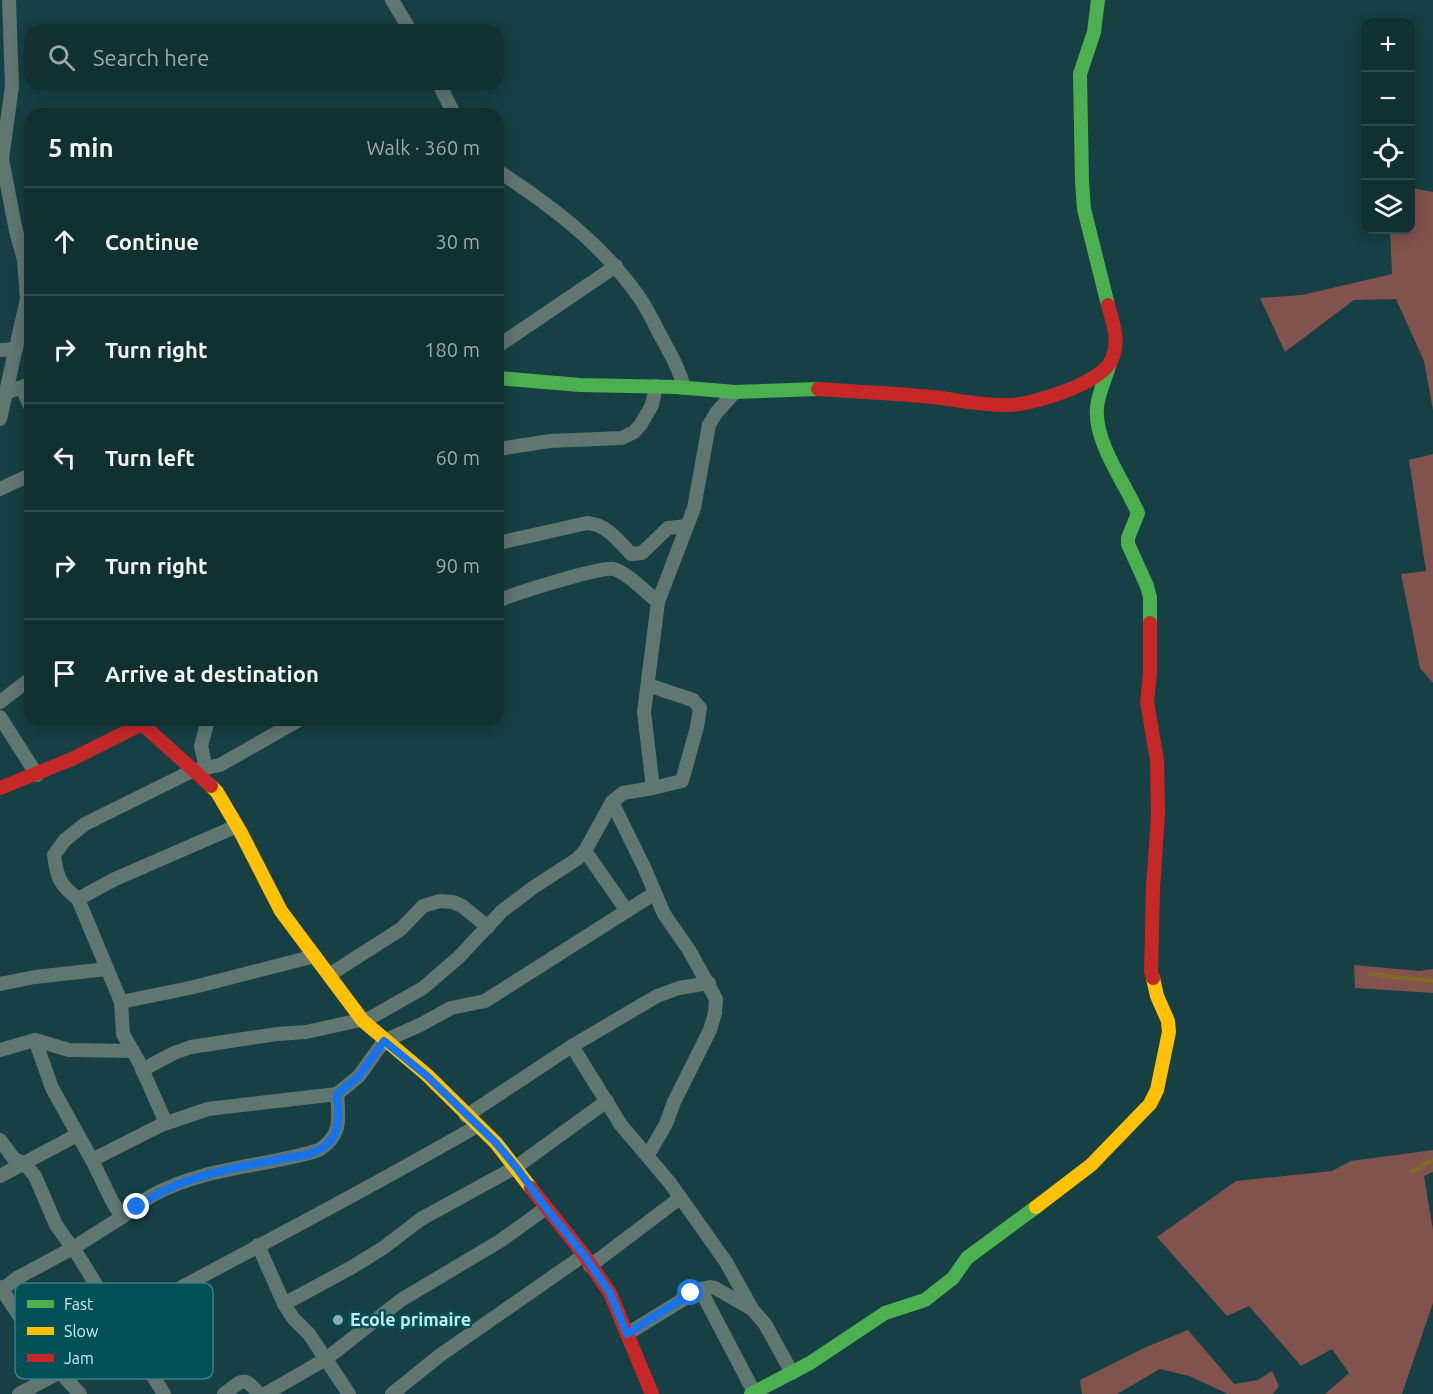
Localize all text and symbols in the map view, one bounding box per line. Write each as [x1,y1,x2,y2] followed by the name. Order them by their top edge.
[1361,18,1415,234] map controls
[1361,18,1415,72] button: +
[24,24,504,90] search box
[45,41,78,74] icon: search
[93,45,209,70] text: Search here
[1361,72,1415,126] button: −
[1361,126,1415,180] button: locate
[48,133,114,162] text: 5 min
[367,136,480,159] text: Walk · 360 m
[1361,180,1415,234] button: layers
[48,225,81,258] icon: ahead
[105,229,199,254] text: Continue
[436,230,480,253] text: 30 m
[48,333,81,366] icon: right
[105,337,207,362] text: Turn right
[424,338,480,361] text: 180 m
[48,441,81,474] icon: left
[105,445,195,470] text: Turn left
[436,446,480,469] text: 60 m
[48,549,81,582] icon: right
[105,553,207,578] text: Turn right
[436,554,480,577] text: 90 m
[48,657,81,690] icon: arrive
[105,661,319,686] text: Arrive at destination
[123,1193,149,1219] route end
[677,1279,703,1305] route start
[15,1283,213,1379] legend
[64,1295,94,1313] text: Fast
[350,1309,471,1329] place label: Ecole primaire
[331,1313,345,1327] marker: Ecole primaire
[64,1322,99,1340] text: Slow
[64,1349,94,1367] text: Jam

